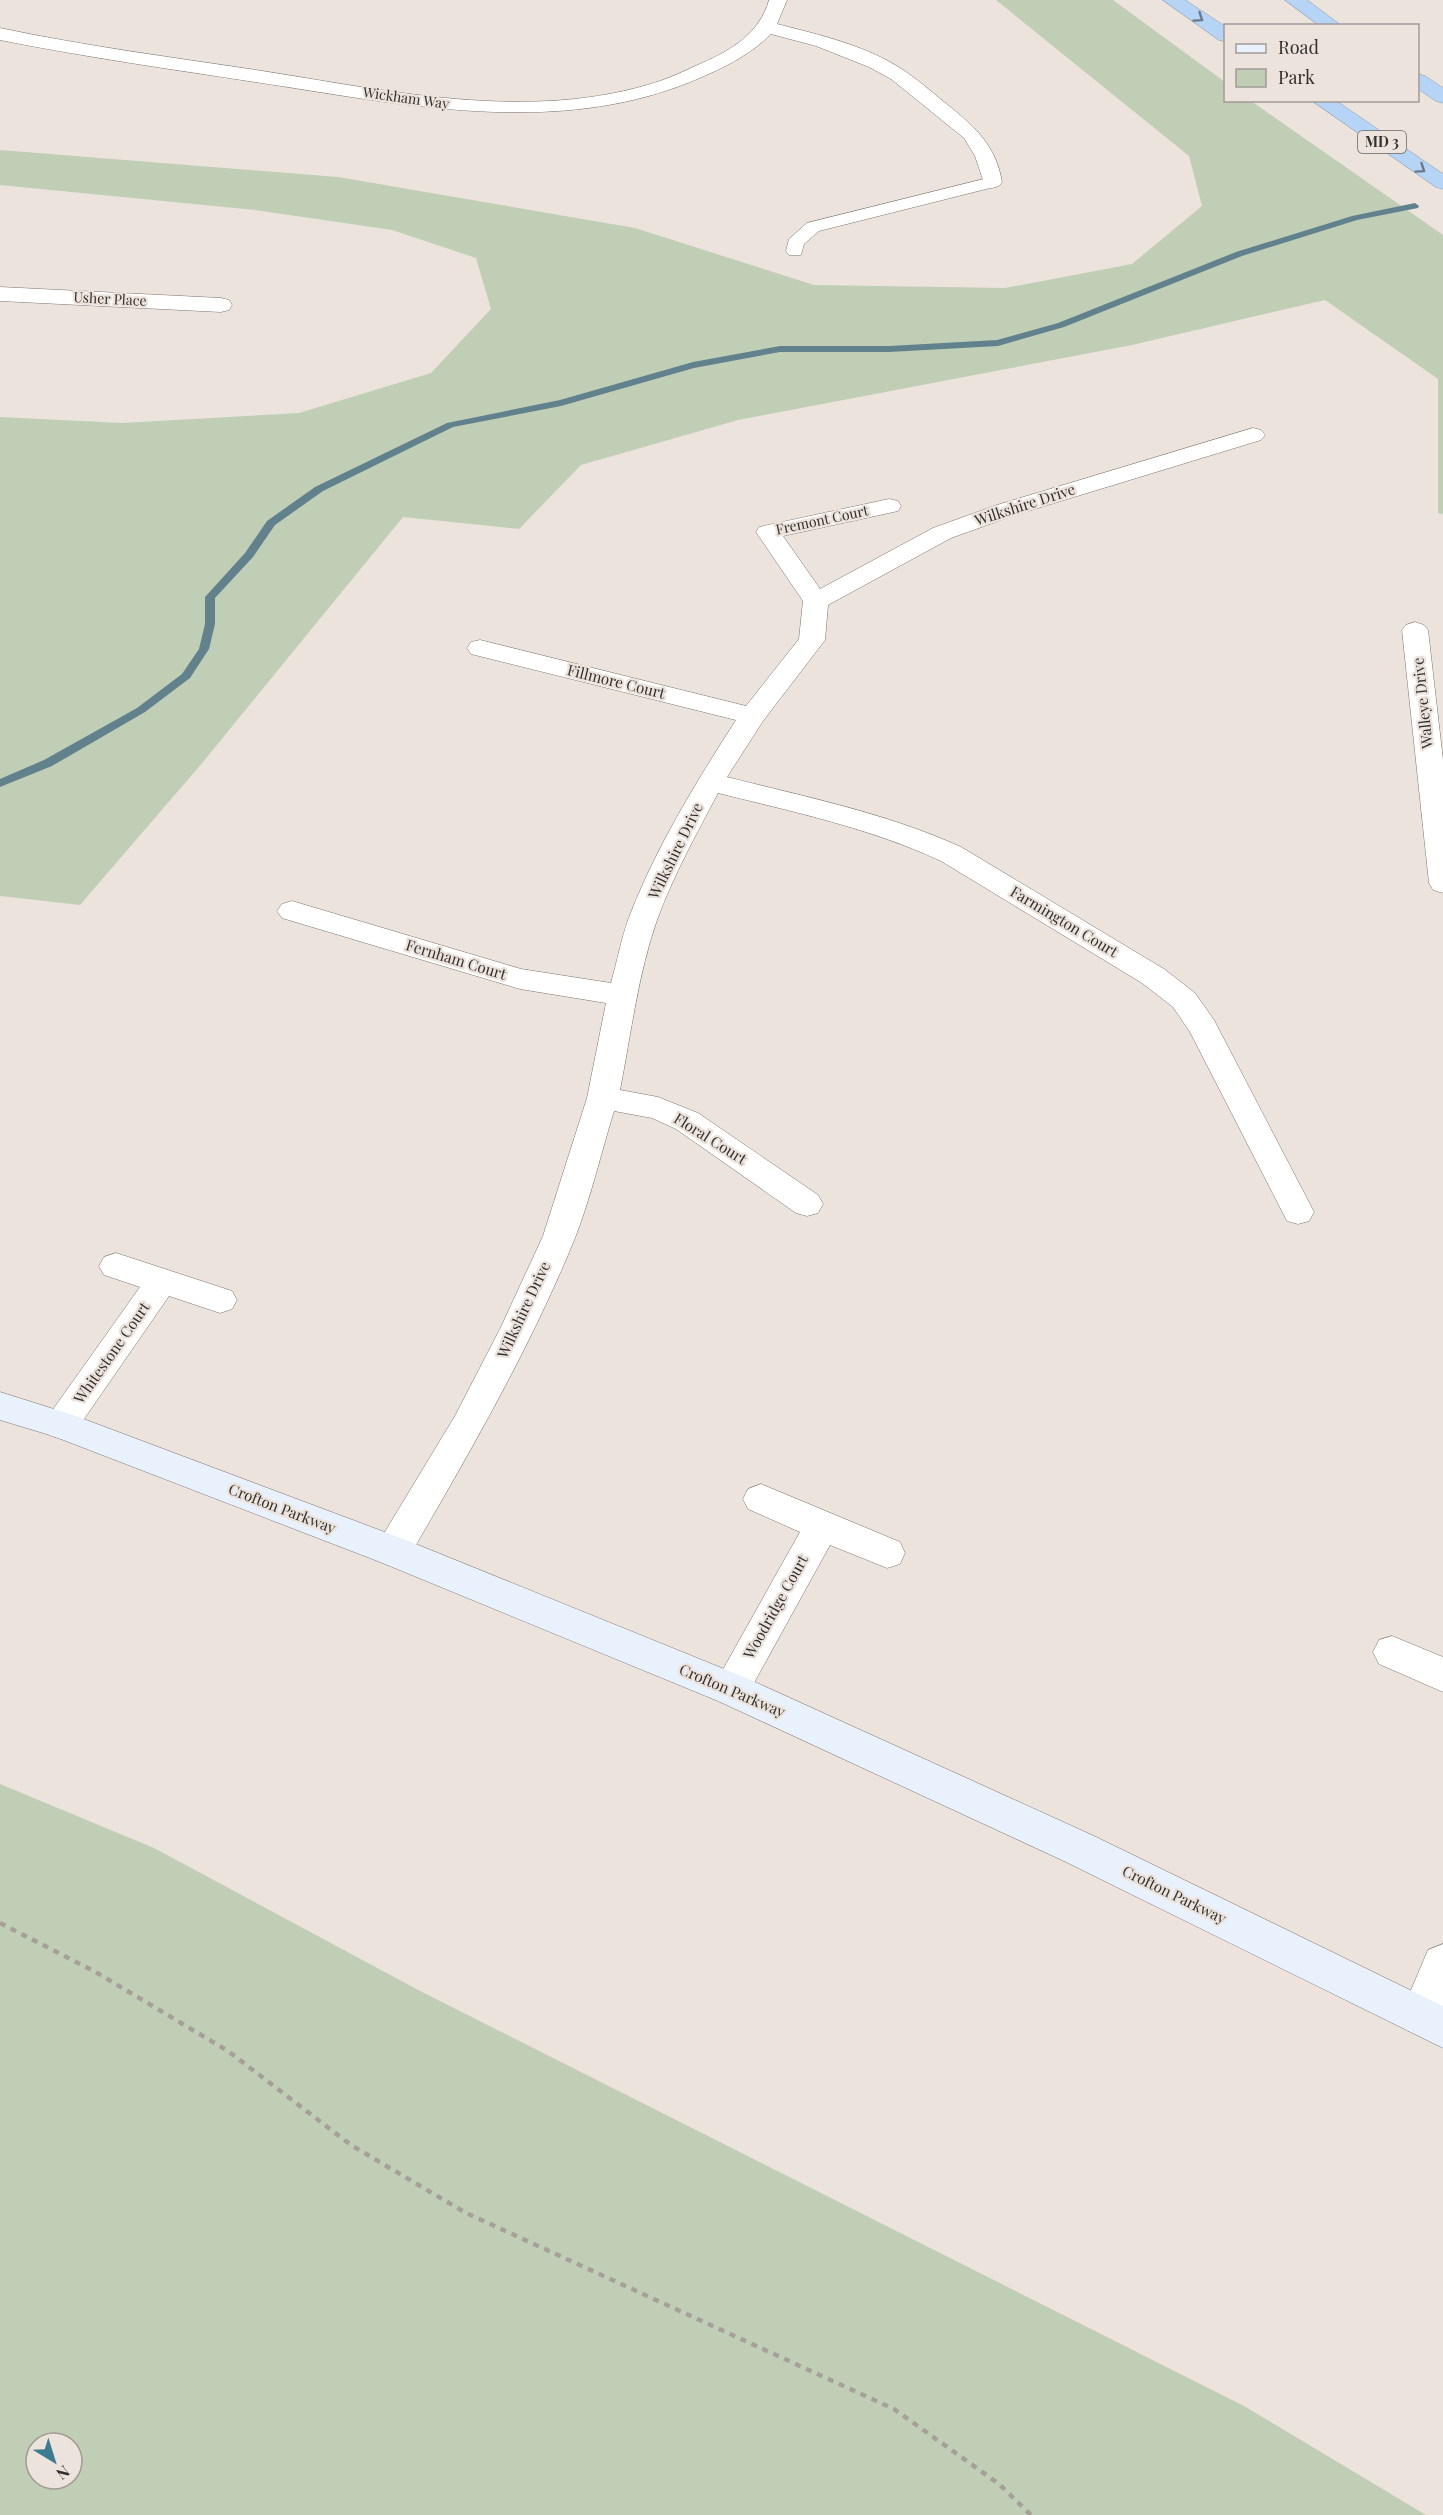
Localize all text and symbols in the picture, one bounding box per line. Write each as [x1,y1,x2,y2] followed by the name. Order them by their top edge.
[1192,11,1203,22] one-way arrow
[1224,24,1419,102] legend
[1278,35,1319,59] text: Road
[1278,65,1315,89] text: Park
[361,82,451,113] street label: Wickham Way
[1358,131,1406,153] road number: MD 3
[1414,162,1425,173] one-way arrow
[73,287,147,310] street label: Usher Place
[971,478,1077,530] street label: Wilkshire Drive
[774,500,871,539] street label: Fremont Court
[1407,656,1437,751] street label: Walleye Drive
[565,659,668,703] street label: Fillmore Court
[643,799,707,903] street label: Wilkshire Drive
[1007,881,1123,962] street label: Farmington Court
[404,934,510,984] street label: Fernham Court
[670,1108,751,1169] street label: Floral Court
[492,1258,554,1362] street label: Wilkshire Drive
[68,1297,154,1408] street label: Whitestone Court
[226,1478,339,1538] street label: Crofton Parkway
[738,1550,812,1663] street label: Woodridge Court
[676,1659,789,1722] street label: Crofton Parkway
[1119,1860,1230,1928] street label: Crofton Parkway
[24,2431,84,2491] north arrow
[52,2461,75,2485] text: N

